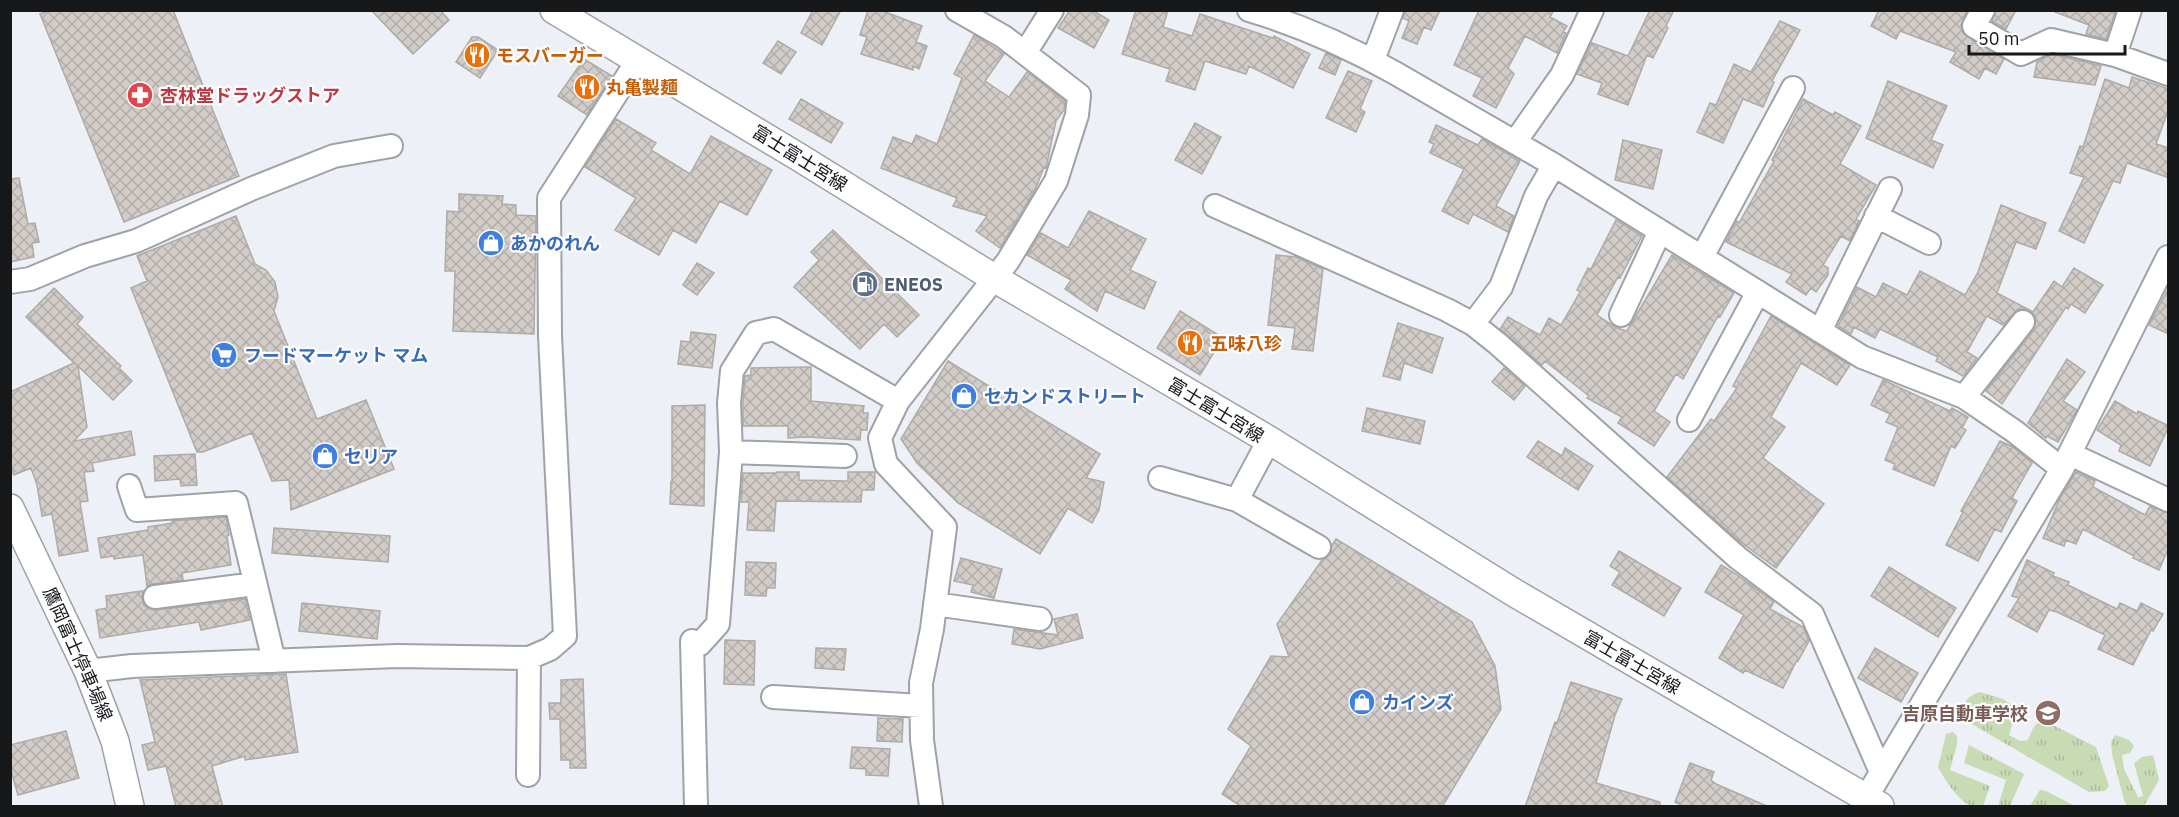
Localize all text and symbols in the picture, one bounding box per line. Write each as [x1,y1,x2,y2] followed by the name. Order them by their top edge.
[1969,18,2125,56] scale bar
[1978,27,2020,50] text: 50 m
[462,40,492,70] restaurant icon: モスバーガー
[496,44,604,67] place label: モスバーガー
[572,72,602,102] restaurant icon: 丸亀製麺
[606,76,678,99] place label: 丸亀製麺
[125,80,155,110] pharmacy icon: 杏林堂ドラッグストア
[160,84,340,107] place label: 杏林堂ドラッグストア
[748,120,852,196] street label: 富士富士宮線
[476,228,506,258] shop icon: あかのれん
[510,232,600,255] place label: あかのれん
[850,269,880,299] fuel station icon: ENEOS
[884,273,943,296] place label: ENEOS
[1175,328,1205,358] restaurant icon: 五味八珍
[1210,332,1282,355] place label: 五味八珍
[209,340,239,370] supermarket icon: フードマーケット マム
[244,344,428,367] place label: フードマーケット マム
[1164,372,1268,448] street label: 富士富士宮線
[949,381,979,411] shop icon: セカンドストリート
[984,385,1146,408] place label: セカンドストリート
[310,441,340,471] shop icon: セリア
[344,445,398,468] place label: セリア
[38,584,118,724] street label: 鷹岡富士停車場線
[1579,625,1685,699] street label: 富士富士宮線
[1347,687,1377,717] shop icon: カインズ
[1382,691,1454,714] place label: カインズ
[2033,698,2063,728] school or university icon: 吉原自動車学校
[1902,702,2028,725] place label: 吉原自動車学校

